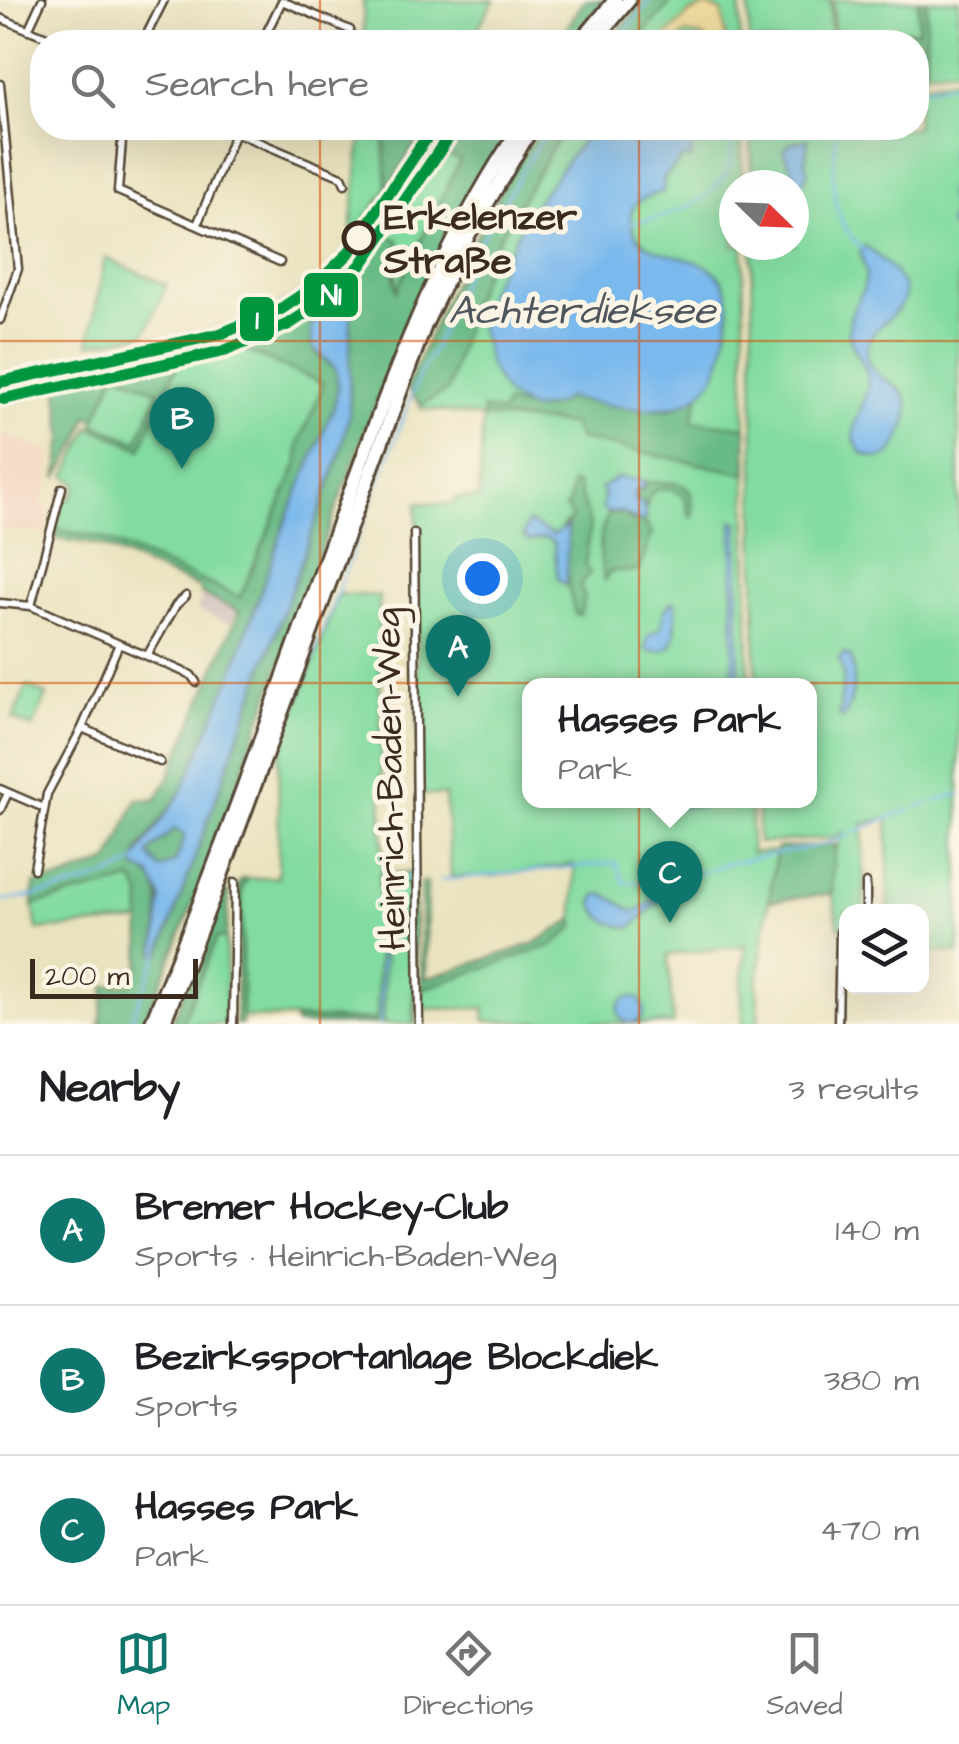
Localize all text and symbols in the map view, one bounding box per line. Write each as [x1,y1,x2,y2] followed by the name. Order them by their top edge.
[30,30,929,140] search box
[65,58,120,113] icon: search
[145,59,369,111] text: Search here
[719,170,809,260] north arrow
[383,192,577,288] place label: Erkelenzer Straße
[343,222,375,254] marker: Erkelenzer Straße
[302,271,360,319] line badge: N1
[320,277,342,316] text: N1
[449,284,718,339] water label: Achterdieksee
[238,295,276,343] line badge: 1
[255,301,259,340] text: 1
[150,386,214,469] pin: B
[457,553,508,604] your location
[362,607,420,951] street label: Heinrich-Baden-Weg
[426,614,490,697] pin: A
[522,678,817,808] popup
[558,695,781,747] text: Hasses Park
[558,747,632,792] text: Park
[638,840,702,923] pin: C
[839,904,929,994] map controls
[839,904,929,994] button: layers
[30,954,198,998] scale bar
[45,957,129,996] text: 200 m
[40,1060,180,1118] text: Nearby
[789,1067,919,1112] text: 3 results
[135,1182,508,1234] text: Bremer Hockey-Club
[62,1208,83,1253] text: A
[835,1208,919,1253] text: 140 m
[135,1234,557,1279] text: Sports · Heinrich-Baden-Weg
[135,1332,658,1384] text: Bezirkssportanlage Blockdiek
[61,1358,84,1403] text: B
[824,1358,919,1403] text: 380 m
[135,1384,238,1429] text: Sports
[135,1482,358,1534] text: Hasses Park
[61,1508,84,1553] text: C
[820,1508,919,1553] text: 470 m
[135,1534,209,1579] text: Park
[116,1626,171,1725] tab: Map
[404,1626,534,1725] tab: Directions
[766,1626,843,1725] tab: Saved

